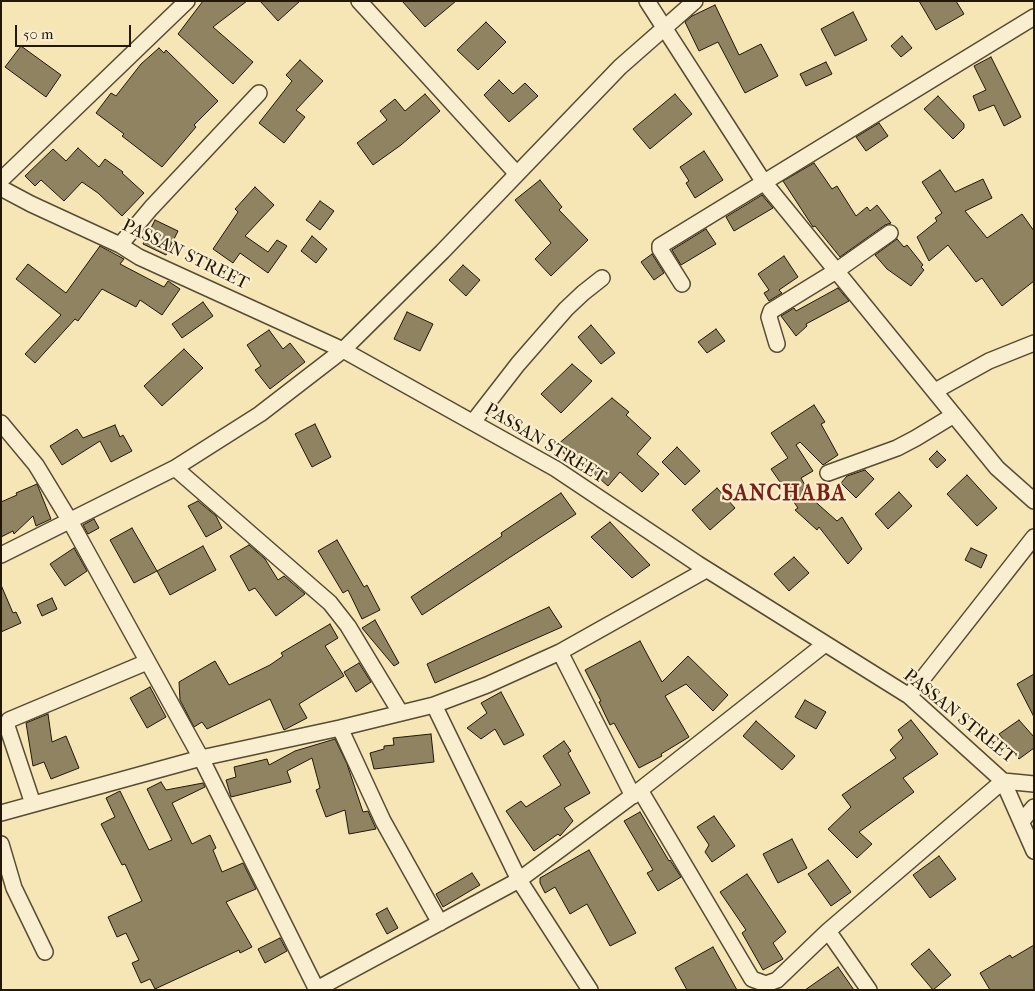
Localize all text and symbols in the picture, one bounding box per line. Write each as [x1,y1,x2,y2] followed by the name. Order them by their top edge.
[18,15,134,47] scale bar
[23,25,53,43] text: 50 m
[118,215,252,295] street label: PASSAN STREET
[480,399,610,489] street label: PASSAN STREET
[720,482,848,508] district label: SANCHABA
[898,665,1020,769] street label: PASSAN STREET

